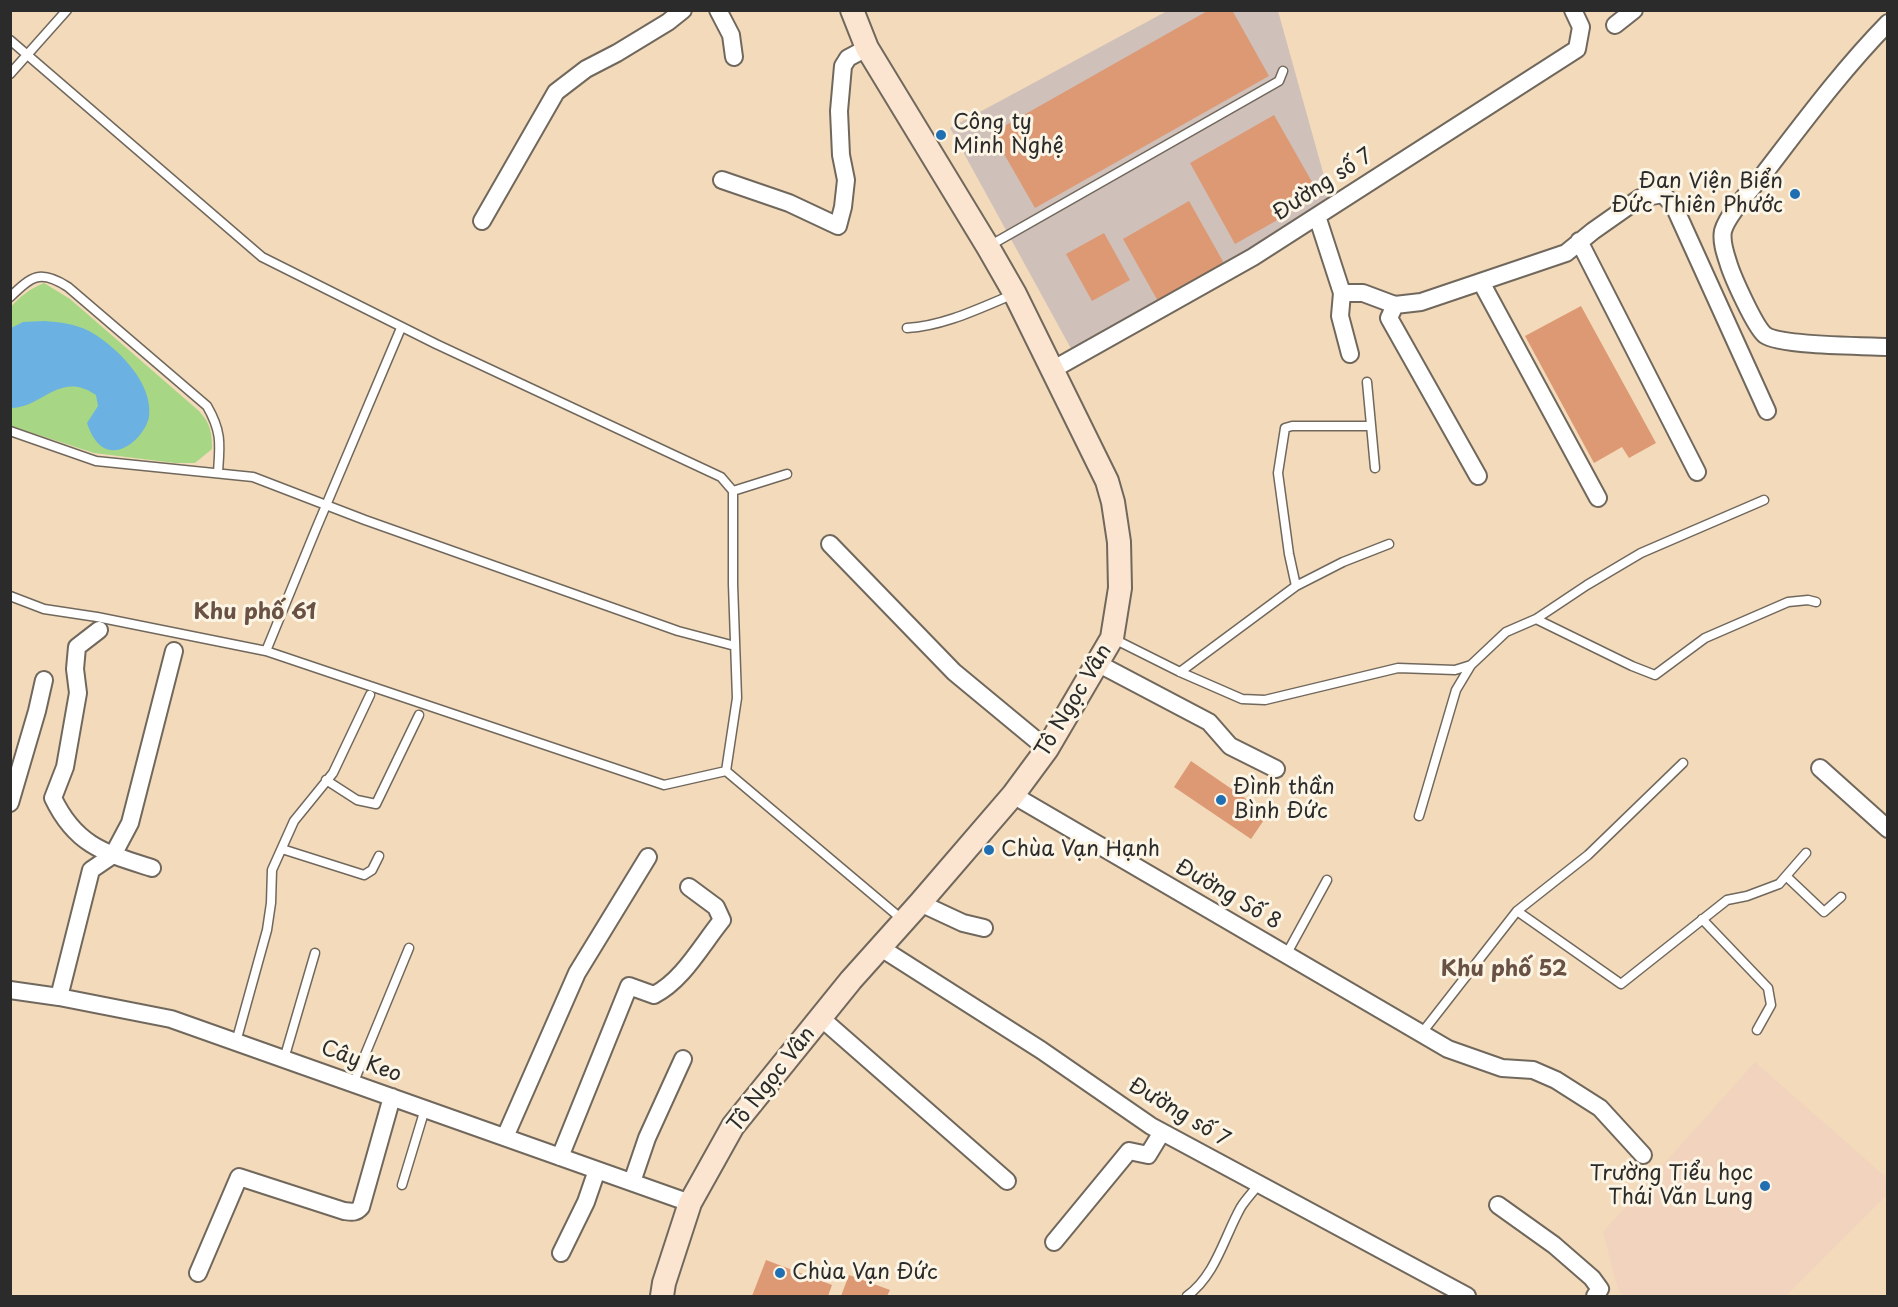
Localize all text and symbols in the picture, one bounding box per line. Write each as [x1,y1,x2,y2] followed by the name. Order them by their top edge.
[953,110,1064,160] place label: Công ty Minh Nghệ
[934,128,948,142] marker: Công ty Minh Nghệ
[1268,143,1378,227] street label: Đường số 7
[1611,169,1783,219] place label: Đan Viện Biển Đức Thiên Phước
[1788,187,1802,201] marker: Đan Viện Biển Đức Thiên Phước
[194,600,316,626] district label: Khu phố 61
[1030,640,1118,762] street label: Tô Ngọc Vân
[1233,775,1335,825] place label: Đình thần Bình Đức
[1214,793,1228,807] marker: Đình thần Bình Đức
[1001,837,1160,863] place label: Chùa Vạn Hạnh
[982,843,996,857] marker: Chùa Vạn Hạnh
[1171,855,1285,935] street label: Đường Số 8
[1441,957,1567,983] district label: Khu phố 52
[723,1022,821,1138] street label: Tô Ngọc Vân
[317,1036,405,1088] street label: Cây Keo
[1124,1073,1234,1153] street label: Đường số 7
[1590,1161,1753,1211] place label: Trường Tiểu học Thái Văn Lung
[1758,1179,1772,1193] marker: Trường Tiểu học Thái Văn Lung
[792,1260,938,1286] place label: Chùa Vạn Đức
[773,1266,787,1280] marker: Chùa Vạn Đức

